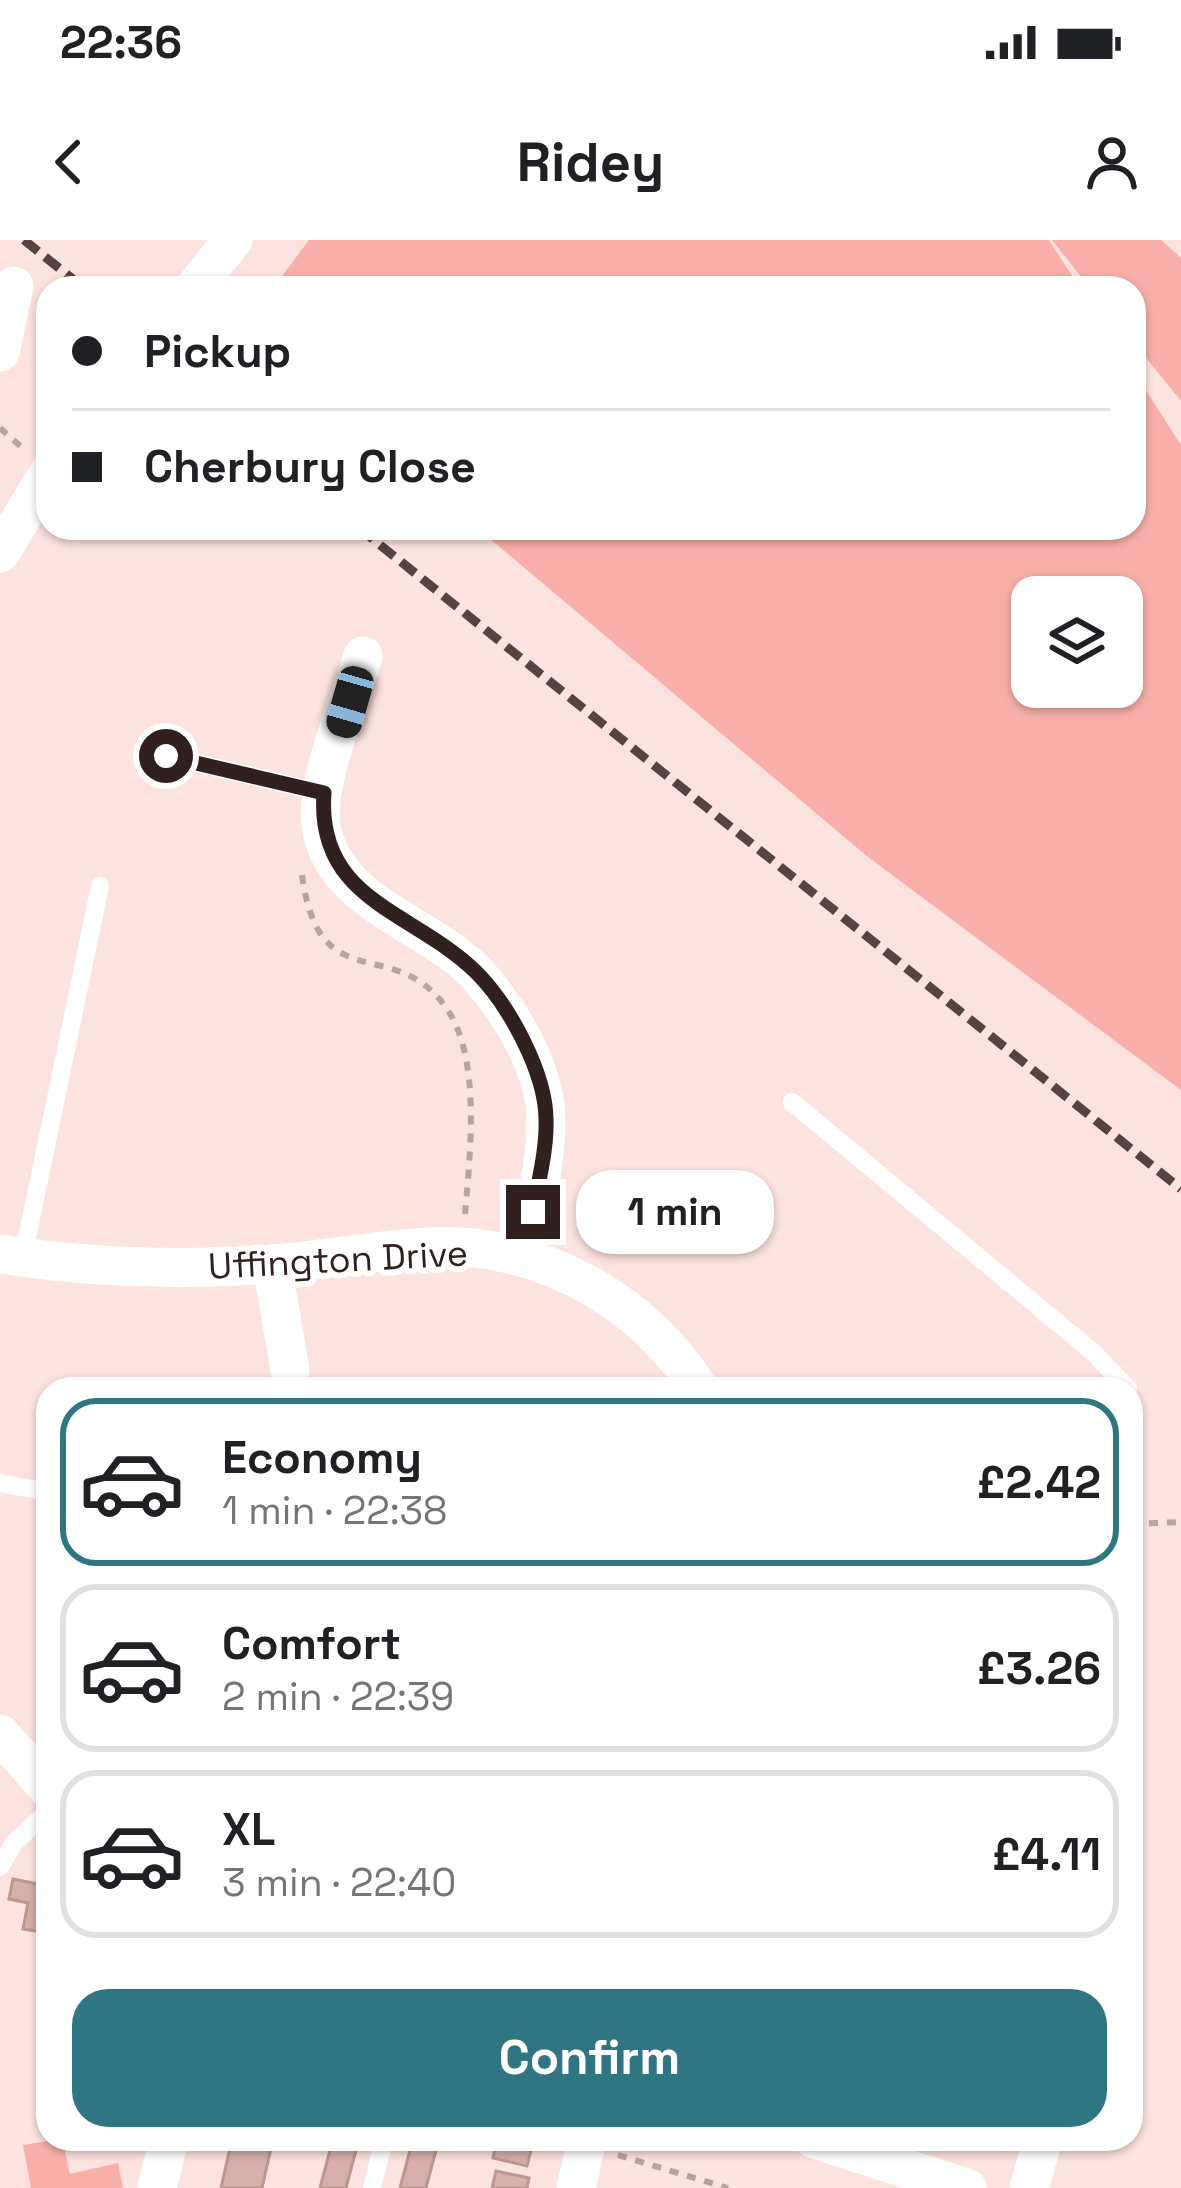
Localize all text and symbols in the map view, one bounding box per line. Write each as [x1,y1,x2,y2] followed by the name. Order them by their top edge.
[60,14,182,71] text: 22:36
[517,128,664,197] text: Ridey
[36,129,102,195] icon: back
[1079,129,1145,195] icon: person
[144,323,291,380] text: Pickup
[144,438,476,495] text: Cherbury Close
[1011,576,1143,708] map controls
[1011,576,1143,708] button: layers
[323,662,377,742] car
[139,729,193,783] route start
[575,1170,773,1254] callout: 1 min
[506,1185,560,1239] route end
[627,1187,723,1236] text: 1 min
[207,1230,469,1290] street label: Uffington Drive
[78,1428,186,1536] icon: car
[222,1429,422,1486] text: Economy
[977,1454,1101,1511] text: £2.42
[222,1486,447,1535] text: 1 min · 22:38
[78,1614,186,1722] icon: car
[222,1615,401,1672] text: Comfort
[977,1640,1101,1697] text: £3.26
[222,1672,454,1721] text: 2 min · 22:39
[78,1800,186,1908] icon: car
[222,1801,275,1858] text: XL
[992,1826,1101,1883] text: £4.11
[222,1858,456,1907] text: 3 min · 22:40
[72,1989,1107,2127] button: Confirm

